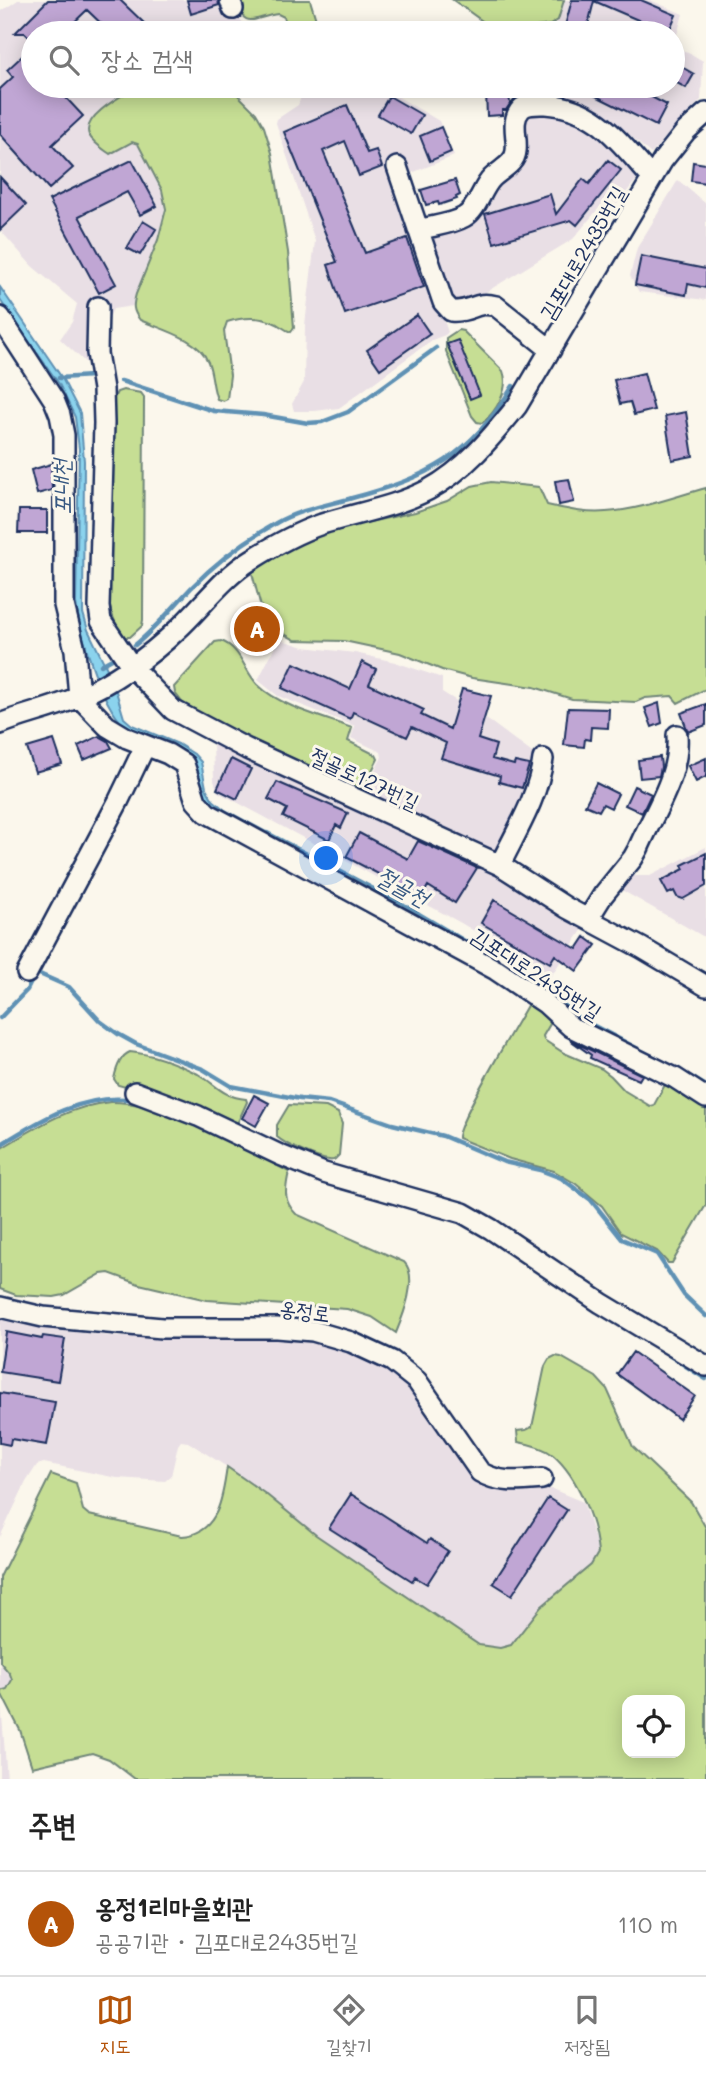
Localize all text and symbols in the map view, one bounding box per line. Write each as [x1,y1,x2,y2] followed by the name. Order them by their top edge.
[21,21,685,98] search box
[45,41,83,79] icon: search
[101,42,193,76] text: 장소 검색
[533,180,631,324] street label: 김포대로2435번길
[45,456,76,515] water label: 포내천
[234,603,280,655] pin: A
[306,741,424,815] street label: 절골로127번길
[309,841,343,875] your location
[371,859,437,914] water label: 절골천
[467,921,607,1025] street label: 김포대로2435번길
[278,1293,332,1327] street label: 옹정로
[622,1695,685,1758] map controls
[622,1695,685,1758] button: locate
[28,1804,76,1844] text: 주변
[95,1890,253,1924] text: 옹정1리마을회관
[43,1909,59,1939] text: A
[618,1909,678,1939] text: 110 m
[95,1926,358,1956] text: 공공기관 · 김포대로2435번길
[96,1991,134,2060] tab: 지도
[326,1991,372,2060] tab: 길찾기
[564,1991,610,2060] tab: 저장됨

